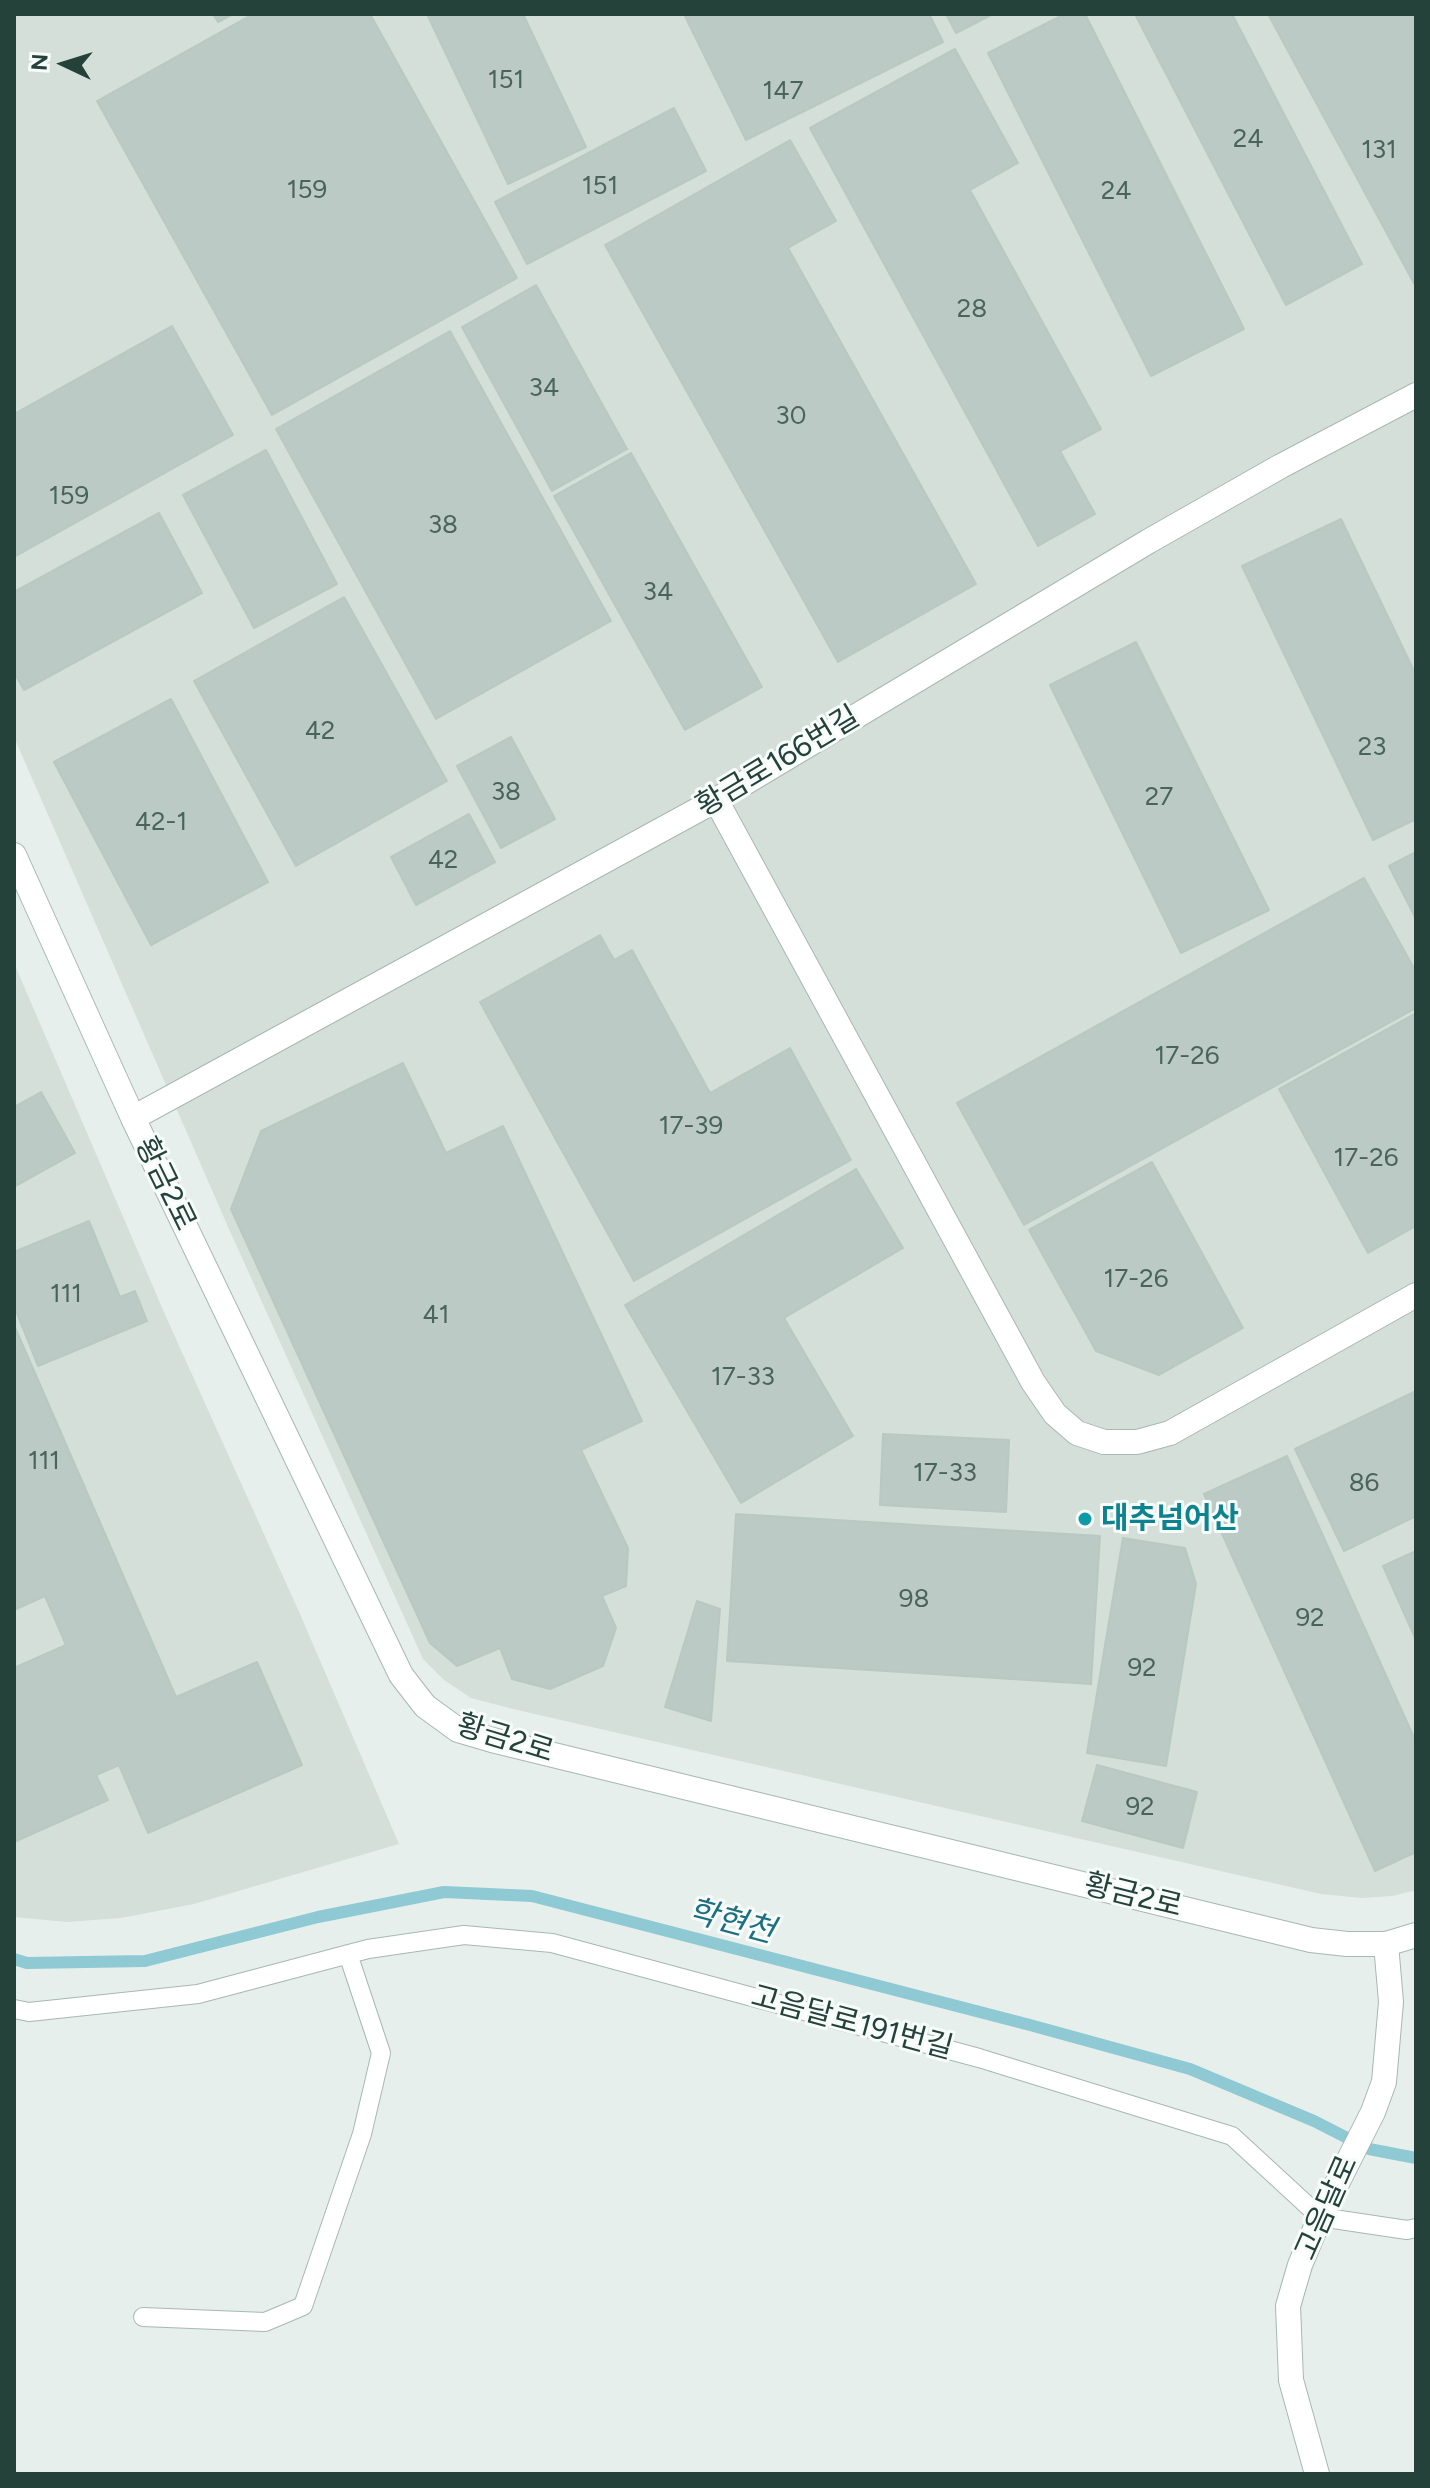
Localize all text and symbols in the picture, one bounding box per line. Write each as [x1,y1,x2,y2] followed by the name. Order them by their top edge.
[24,24,104,104] north arrow
[25,53,54,72] text: N
[488,64,524,96] house number: 151
[763,75,803,107] house number: 147
[1233,123,1263,155] house number: 24
[1361,134,1397,166] house number: 131
[582,170,618,202] house number: 151
[287,174,327,206] house number: 159
[1101,175,1131,207] house number: 24
[957,293,987,325] house number: 28
[529,372,559,404] house number: 34
[776,400,806,432] house number: 30
[49,480,89,512] house number: 159
[428,509,458,541] house number: 38
[643,576,673,608] house number: 34
[690,699,866,825] street label: 황금로166번길
[305,715,335,747] house number: 42
[1358,731,1386,763] house number: 23
[491,776,521,808] house number: 38
[1145,781,1173,813] house number: 27
[135,806,187,838] house number: 42-1
[428,844,458,876] house number: 42
[1155,1040,1219,1072] house number: 17-26
[659,1110,723,1142] house number: 17-39
[127,1131,203,1237] street label: 황금2로
[1334,1142,1398,1174] house number: 17-26
[1104,1263,1168,1295] house number: 17-26
[50,1278,82,1310] house number: 111
[423,1299,449,1331] house number: 41
[711,1361,775,1393] house number: 17-33
[28,1445,60,1477] house number: 111
[913,1457,977,1489] house number: 17-33
[1349,1467,1379,1499] house number: 86
[1101,1501,1239,1537] place label: 대추넘어산
[1076,1510,1094,1528] marker: 대추넘어산
[899,1583,929,1615] house number: 98
[1295,1602,1325,1634] house number: 92
[1127,1652,1157,1684] house number: 92
[452,1707,558,1771] street label: 황금2로
[1125,1791,1155,1823] house number: 92
[1080,1866,1186,1926] street label: 황금2로
[683,1892,779,1952] water label: 학현천
[747,1979,957,2067] street label: 고음달로191번길
[1288,2150,1366,2266] street label: 고음달로

